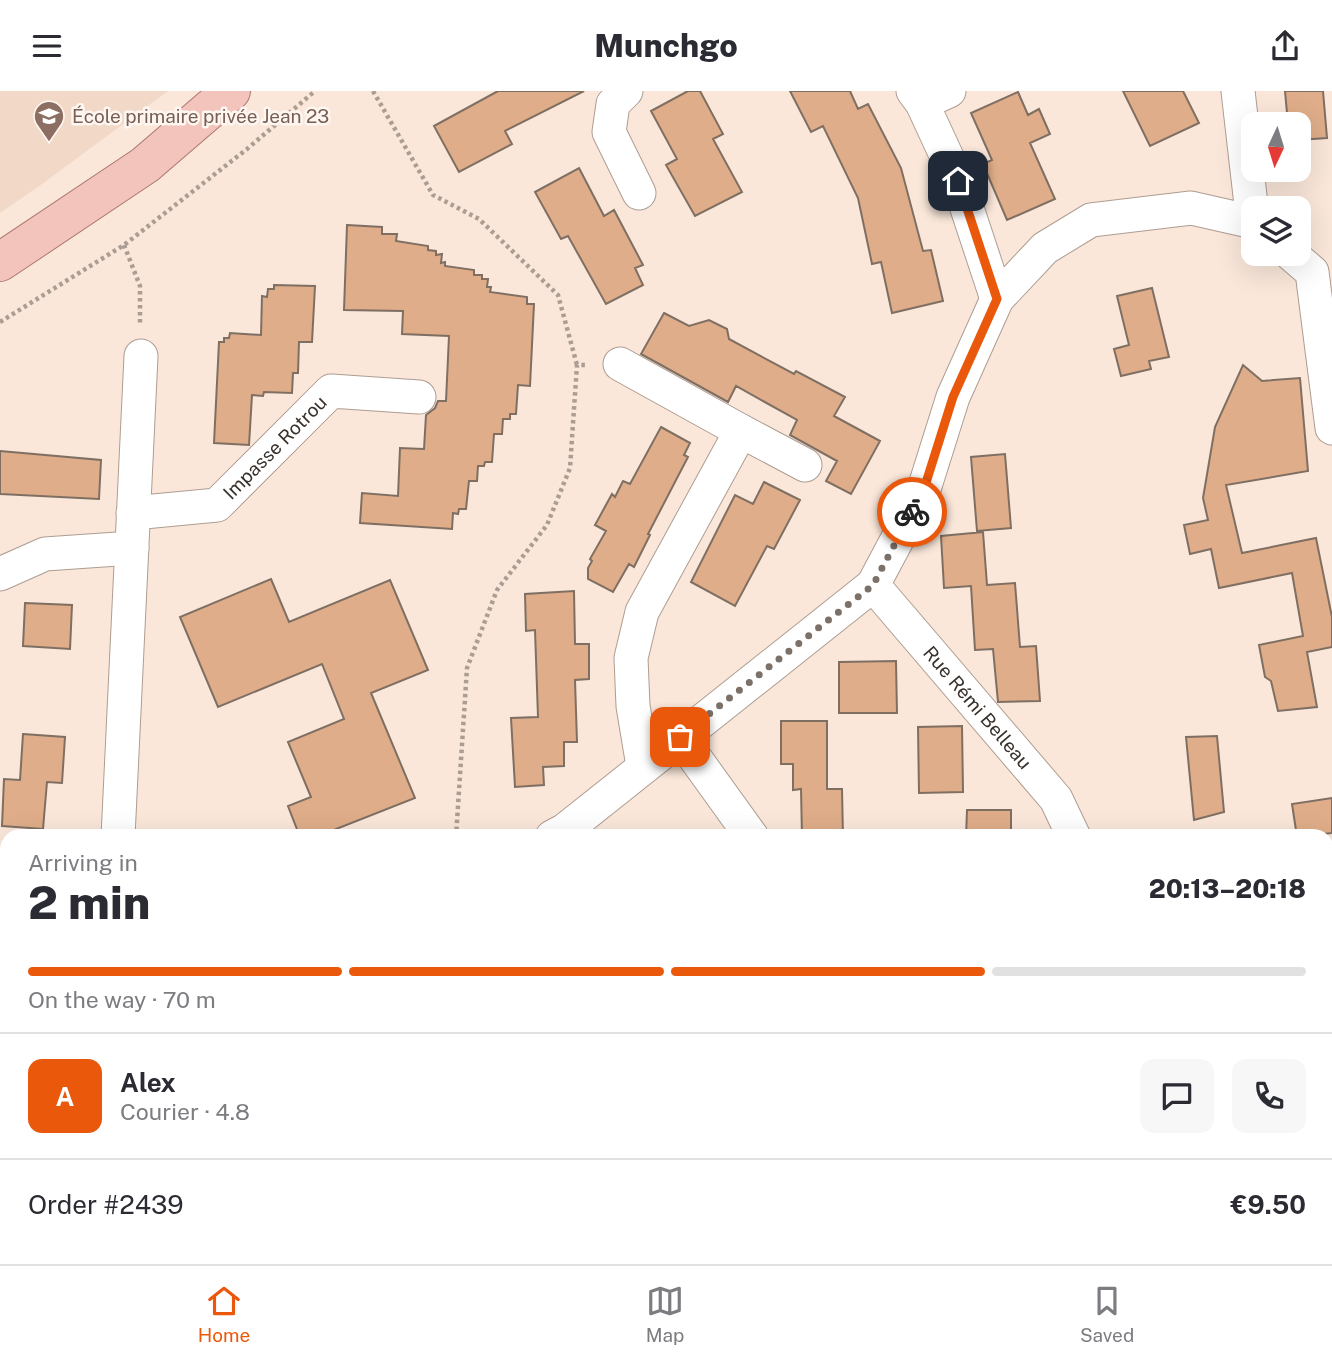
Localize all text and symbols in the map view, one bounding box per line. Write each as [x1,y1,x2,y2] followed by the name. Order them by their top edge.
[28,27,66,65] icon: menu
[594,27,738,64] text: Munchgo
[1266,27,1304,65] icon: share
[32,99,66,143] school or university icon: École primaire privée Jean 23
[72,105,329,127] place label: École primaire privée Jean 23
[1241,112,1311,182] north arrow
[1241,112,1311,266] map controls
[928,151,988,211] pin
[939,162,977,200] icon: home
[1241,196,1311,266] button: layers
[218,391,331,504] street label: Impasse Rotrou
[877,477,947,547] courier
[893,493,931,531] icon: bike
[919,641,1036,773] street label: Rue Rémi Belleau
[650,707,710,767] pin
[661,718,699,756] icon: bag
[28,849,138,876] text: Arriving in
[1149,873,1306,904] text: 20:13–20:18
[28,875,150,929] text: 2 min
[28,986,216,1013] text: On the way · 70 m
[1140,1059,1214,1133] button: chat
[1232,1059,1306,1133] button: phone
[120,1067,176,1098] text: Alex
[56,1081,74,1112] text: A
[120,1098,250,1125] text: Courier · 4.8
[28,1189,184,1220] text: Order #2439
[1231,1189,1306,1220] text: €9.50
[198,1282,250,1346] tab: Home
[646,1282,684,1346] tab: Map
[1080,1282,1134,1346] tab: Saved

